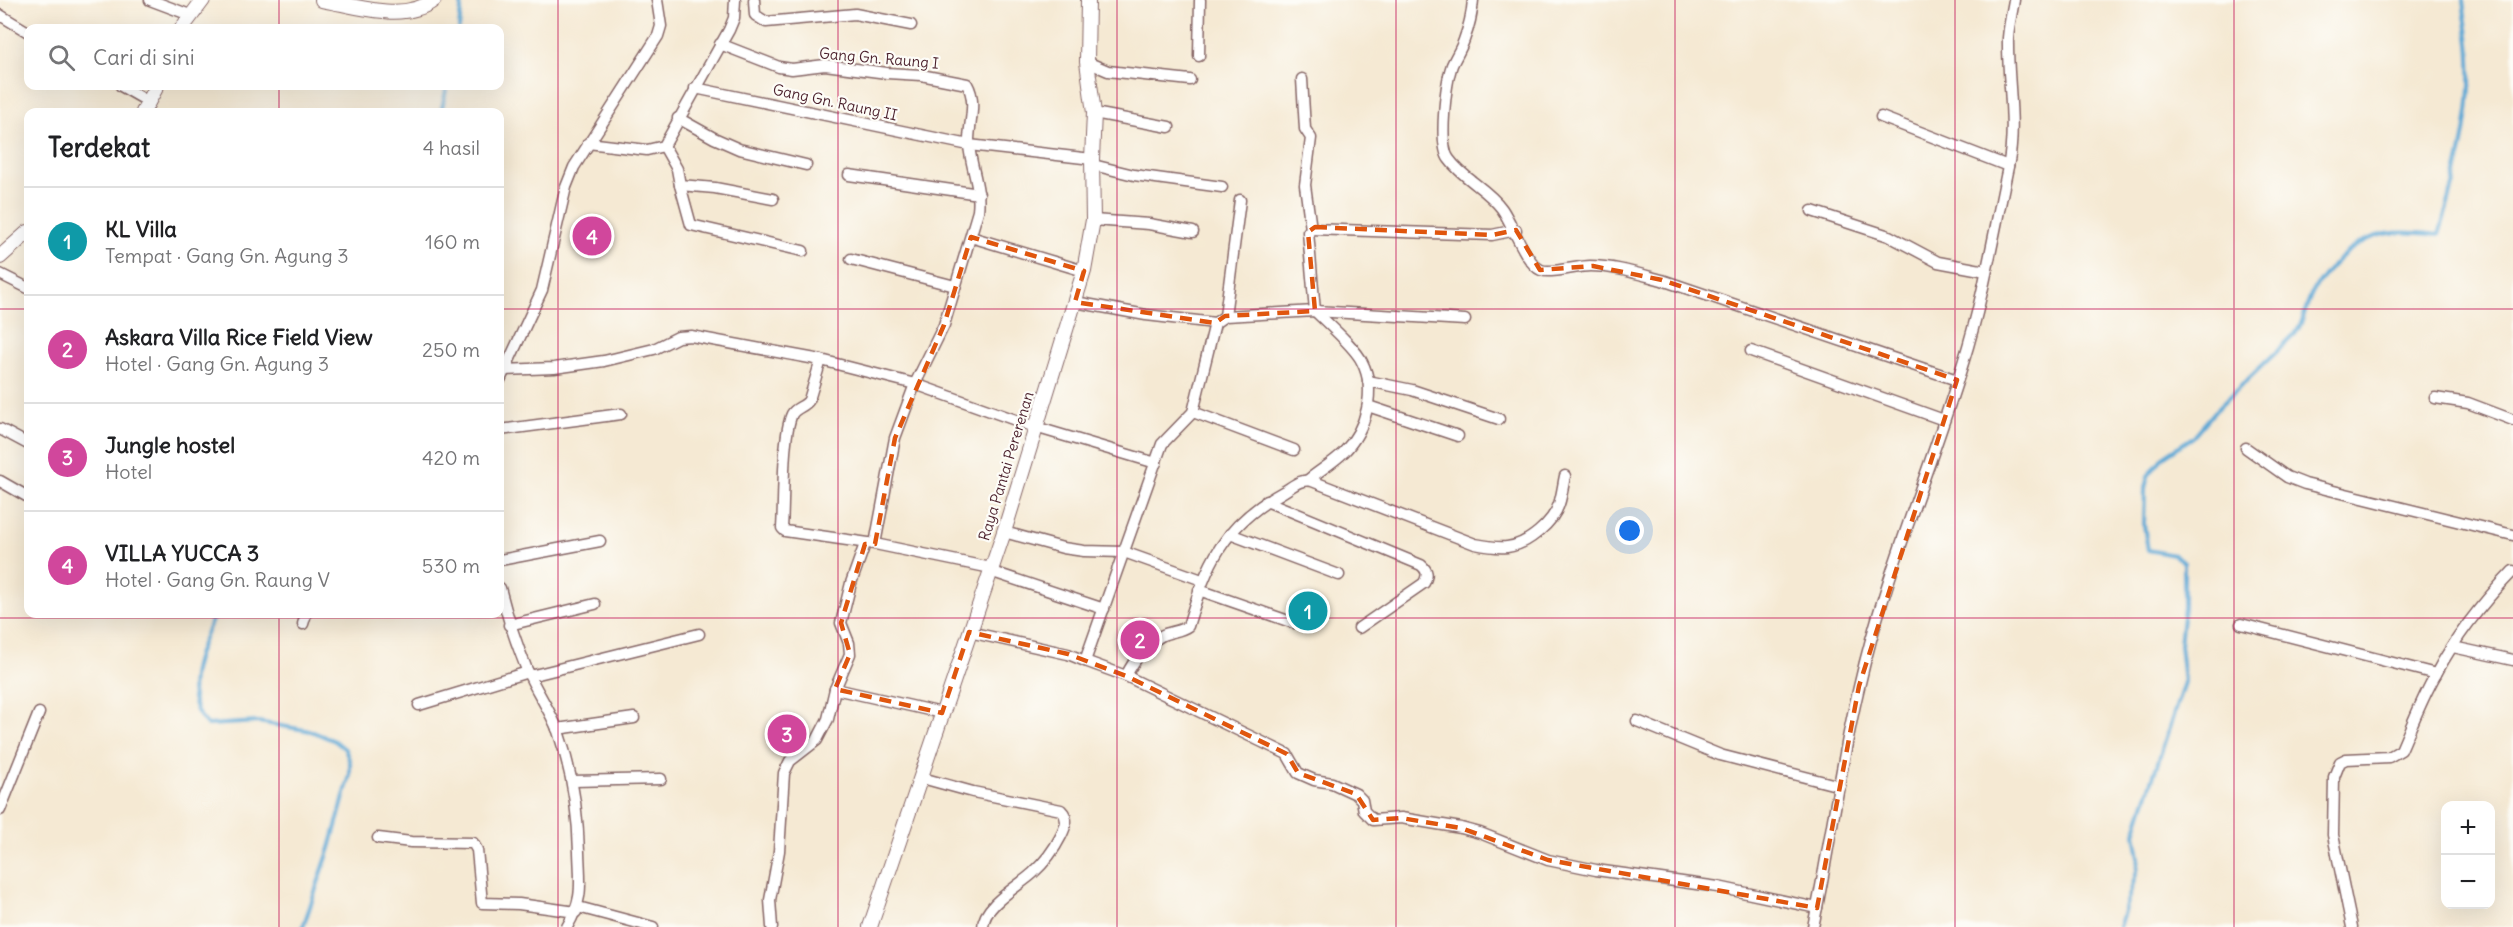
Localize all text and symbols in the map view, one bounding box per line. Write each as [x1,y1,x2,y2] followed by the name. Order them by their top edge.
[24,24,504,90] search box
[45,41,78,74] icon: search
[93,43,195,71] text: Cari di sini
[818,43,940,73] street label: Gang Gn. Raung I
[771,80,899,124] street label: Gang Gn. Raung II
[48,131,150,164] text: Terdekat
[423,135,480,160] text: 4 hasil
[572,214,612,258] pin: 4
[105,215,177,243] text: KL Villa
[64,229,71,254] text: 1
[425,229,480,254] text: 160 m
[105,243,349,268] text: Tempat · Gang Gn. Agung 3
[105,323,373,351] text: Askara Villa Rice Field View
[62,337,73,362] text: 2
[422,337,480,362] text: 250 m
[105,351,329,376] text: Hotel · Gang Gn. Agung 3
[974,389,1038,543] street label: Raya Pantai Pererenan
[105,431,235,459] text: Jungle hostel
[62,445,73,470] text: 3
[422,445,480,470] text: 420 m
[105,459,152,484] text: Hotel
[1615,516,1644,545] your location
[105,539,259,567] text: VILLA YUCCA 3
[62,553,73,578] text: 4
[422,553,480,578] text: 530 m
[105,567,330,592] text: Hotel · Gang Gn. Raung V
[1288,588,1328,634] pin: 1
[1120,618,1160,662] pin: 2
[768,712,806,756] pin: 3
[2441,801,2495,909] map controls
[2441,801,2495,855] button: +
[2441,855,2495,909] button: −

